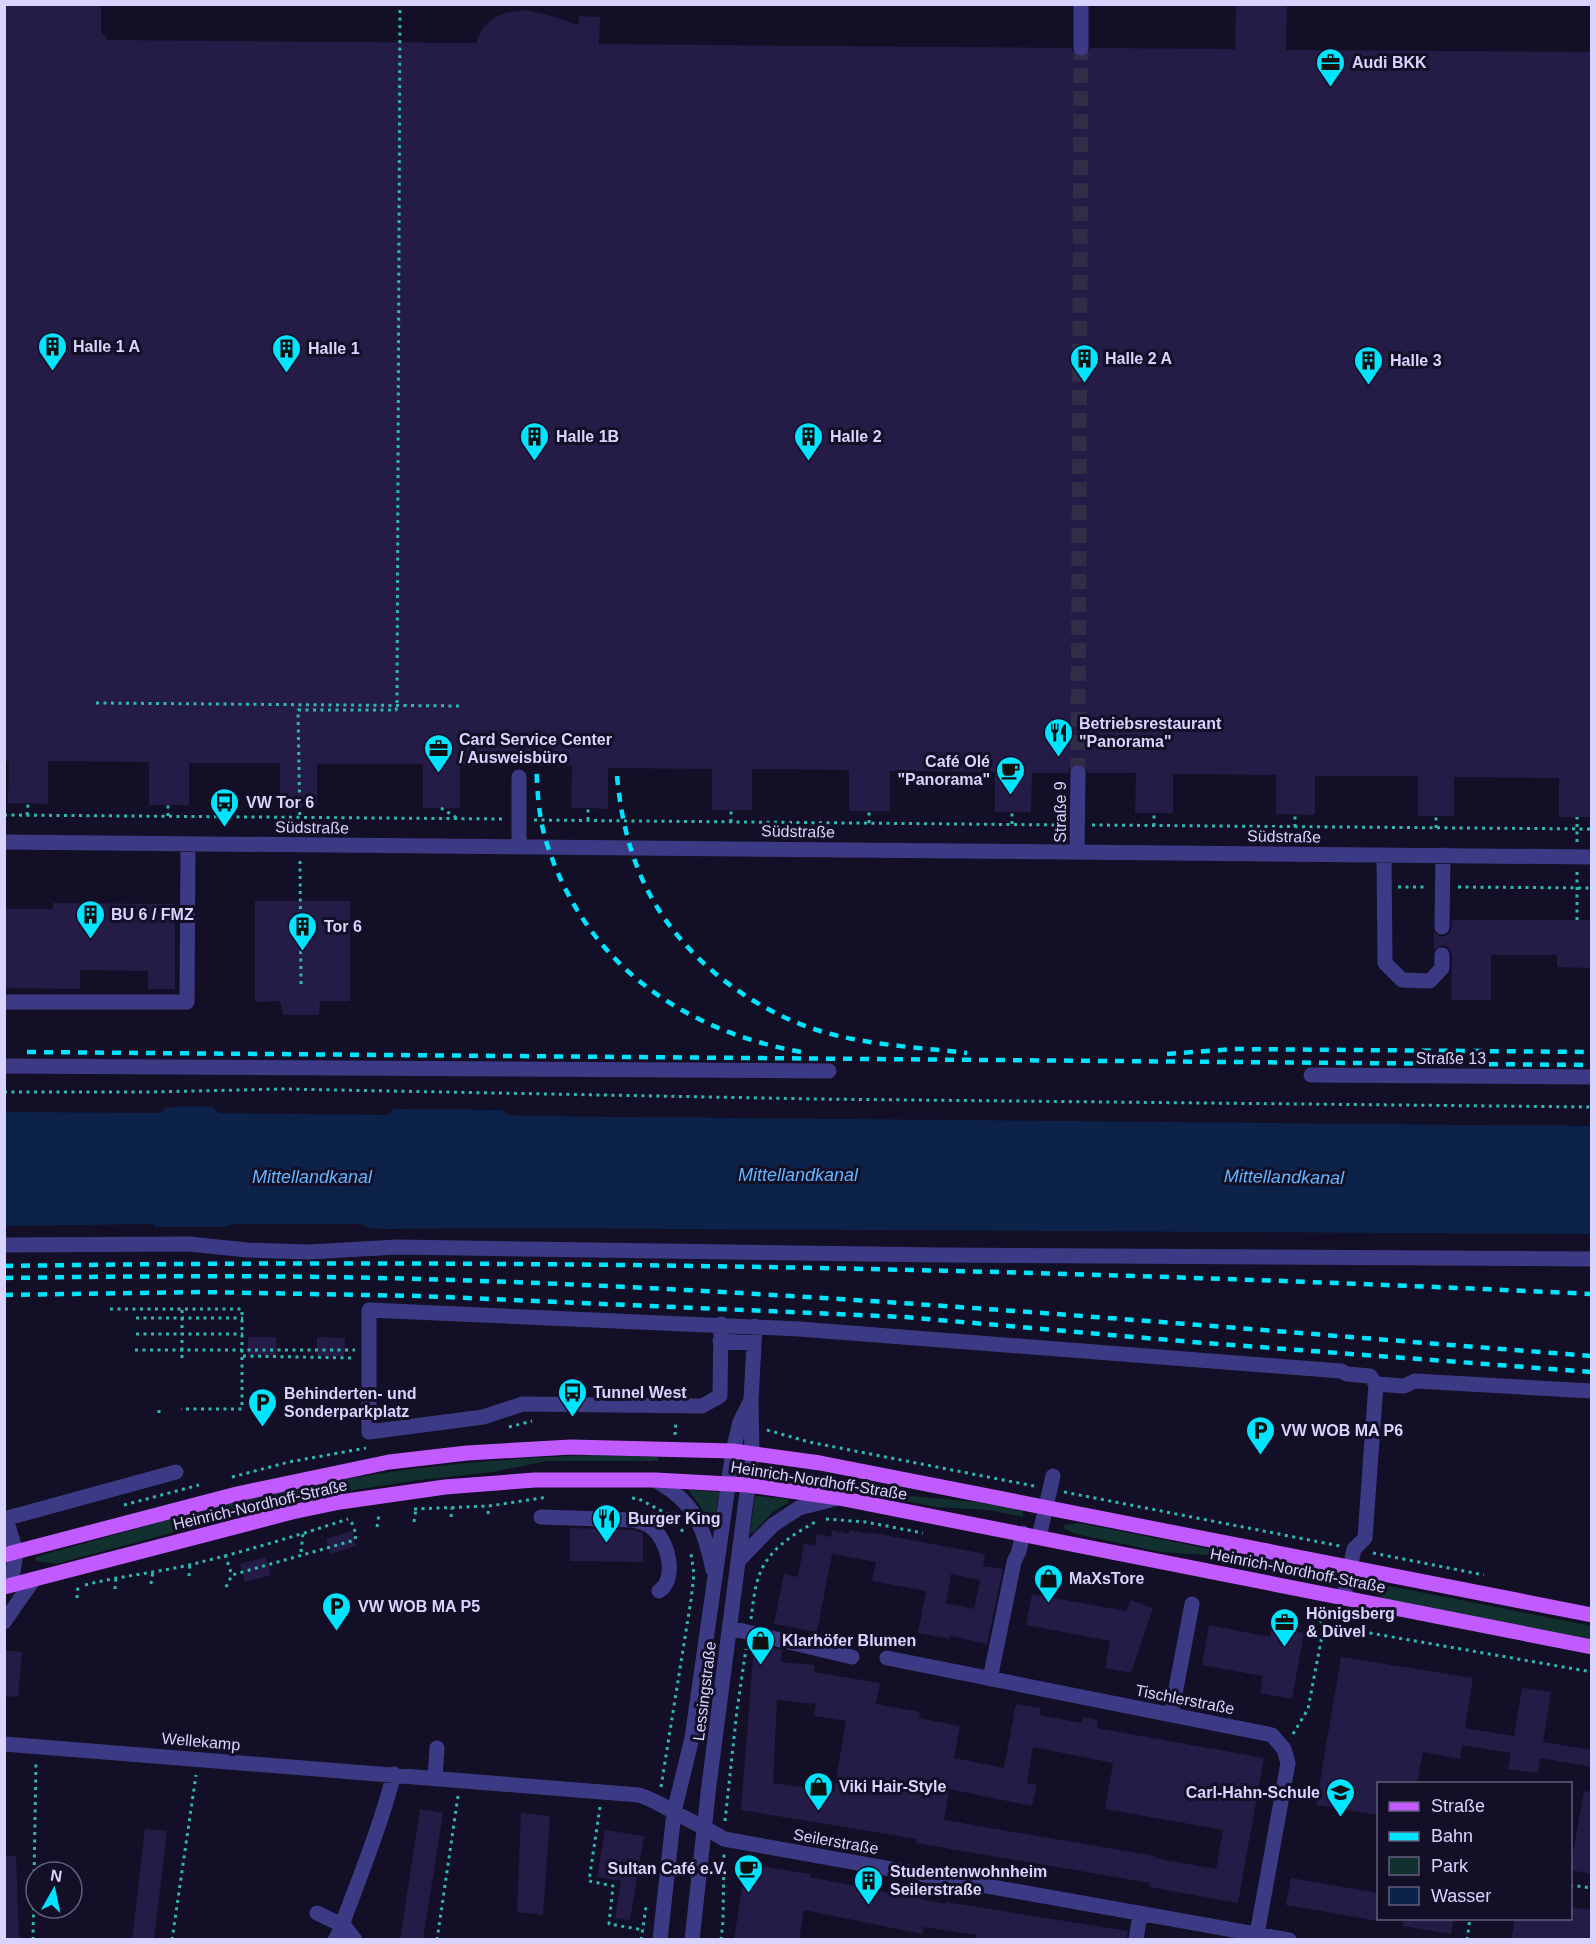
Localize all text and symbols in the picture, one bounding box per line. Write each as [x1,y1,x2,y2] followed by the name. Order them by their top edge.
[1315,46,1347,88] office icon: Audi BKK
[1352,54,1427,71] place label: Audi BKK
[36,330,68,372] building icon: Halle 1 A
[271,332,303,374] building icon: Halle 1
[73,338,140,355] place label: Halle 1 A
[308,340,360,357] place label: Halle 1
[1068,342,1100,384] building icon: Halle 2 A
[1353,344,1385,386] building icon: Halle 3
[1105,350,1172,367] place label: Halle 2 A
[1390,352,1442,369] place label: Halle 3
[519,420,551,462] building icon: Halle 1B
[793,420,825,462] building icon: Halle 2
[556,428,619,445] place label: Halle 1B
[830,428,882,445] place label: Halle 2
[1079,715,1222,750] place label: Betriebsrestaurant "Panorama"
[1042,716,1074,758] restaurant icon: Betriebsrestaurant "Panorama"
[459,731,612,766] place label: Card Service Center / Ausweisbüro
[422,732,454,774] office icon: Card Service Center / Ausweisbüro
[897,753,990,788] place label: Café Olé "Panorama"
[995,754,1027,796] cafe icon: Café Olé "Panorama"
[1052,781,1069,843] street label: Straße 9
[209,786,241,828] bus stop icon: VW Tor 6
[246,794,314,811] place label: VW Tor 6
[275,818,349,837] street label: Südstraße
[761,822,835,841] street label: Südstraße
[1247,827,1321,846] street label: Südstraße
[74,898,106,940] building icon: BU 6 / FMZ
[111,906,194,923] place label: BU 6 / FMZ
[287,910,319,952] building icon: Tor 6
[324,918,362,935] place label: Tor 6
[1416,1050,1486,1067] street label: Straße 13
[738,1165,859,1185] water label: Mittellandkanal
[1224,1166,1345,1188] water label: Mittellandkanal
[252,1167,373,1187] water label: Mittellandkanal
[556,1376,588,1418] bus stop icon: Tunnel West
[593,1384,687,1401] place label: Tunnel West
[284,1385,416,1420] place label: Behinderten- und Sonderparkplatz
[247,1386,279,1428] parking icon: Behinderten- und Sonderparkplatz
[1244,1414,1276,1456] parking icon: VW WOB MA P6
[1281,1422,1403,1439] place label: VW WOB MA P6
[729,1458,908,1503] street label: Heinrich-Nordhoff-Straße
[171,1476,349,1533] street label: Heinrich-Nordhoff-Straße
[591,1502,623,1544] restaurant icon: Burger King
[628,1510,720,1527] place label: Burger King
[1209,1545,1387,1596] street label: Heinrich-Nordhoff-Straße
[1032,1562,1064,1604] shop icon: MaXsTore
[1069,1570,1144,1587] place label: MaXsTore
[321,1590,353,1632] parking icon: VW WOB MA P5
[358,1598,480,1615] place label: VW WOB MA P5
[1306,1605,1395,1640] place label: Hönigsberg & Düvel
[1269,1606,1301,1648] office icon: Hönigsberg & Düvel
[745,1624,777,1666] shop icon: Klarhöfer Blumen
[782,1632,916,1649] place label: Klarhöfer Blumen
[690,1640,719,1742] street label: Lessingstraße
[1134,1682,1236,1717] street label: Tischlerstraße
[161,1730,241,1753] street label: Wellekamp
[802,1770,834,1812] shop icon: Viki Hair-Style
[1325,1776,1357,1818] school or university icon: Carl-Hahn-Schule
[839,1778,946,1795] place label: Viki Hair-Style
[1377,1782,1572,1920] legend
[1186,1784,1320,1801] place label: Carl-Hahn-Schule
[1431,1796,1485,1816] text: Straße
[792,1826,880,1857] street label: Seilerstraße
[1431,1826,1473,1846] text: Bahn
[732,1852,764,1894] cafe icon: Sultan Café e.V.
[1431,1856,1469,1876] text: Park
[24,1860,84,1920] north arrow
[608,1860,727,1877] place label: Sultan Café e.V.
[890,1863,1047,1898] place label: Studentenwohnheim Seilerstraße
[853,1864,885,1906] building icon: Studentenwohnheim Seilerstraße
[49,1866,63,1885] text: N
[1431,1886,1491,1906] text: Wasser

